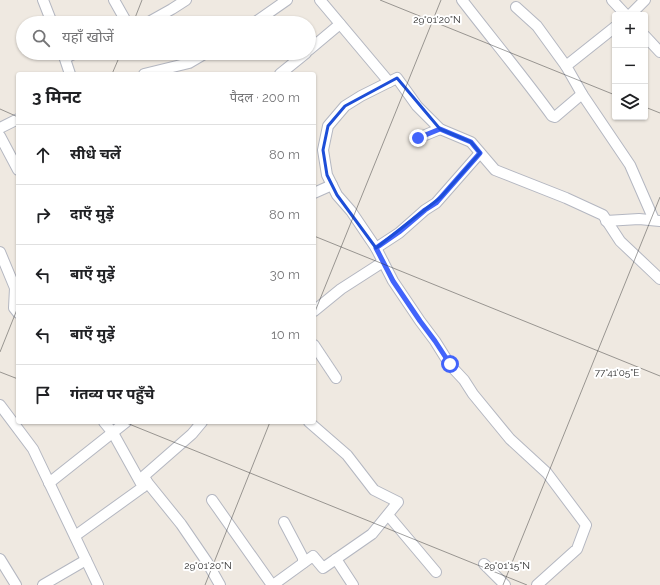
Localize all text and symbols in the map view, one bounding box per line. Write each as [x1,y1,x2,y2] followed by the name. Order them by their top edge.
[612,12,648,120] map controls
[612,12,648,48] button: +
[413,14,461,25] text: 29°01'20"N
[16,16,316,60] search box
[30,27,52,49] icon: search
[62,28,114,46] text: यहाँ खोजें
[612,48,648,84] button: −
[612,84,648,120] button: layers
[32,87,81,107] text: 3 मिनट
[230,90,300,105] text: पैदल · 200 m
[409,129,427,147] route end
[32,144,54,166] icon: ahead
[70,145,121,163] text: सीधे चलें
[269,147,300,162] text: 80 m
[32,204,54,226] icon: right
[70,205,114,223] text: दाएँ मुड़ें
[269,207,300,222] text: 80 m
[32,264,54,286] icon: left
[70,265,115,283] text: बाएँ मुड़ें
[270,267,300,282] text: 30 m
[32,324,54,346] icon: left
[70,325,115,343] text: बाएँ मुड़ें
[271,327,300,342] text: 10 m
[441,355,459,373] route start
[595,367,639,378] text: 77°41'05"E
[32,384,54,406] icon: arrive
[70,385,154,403] text: गंतव्य पर पहुँचे
[184,560,232,571] text: 29°01'20"N
[484,560,530,571] text: 29°01'15"N

